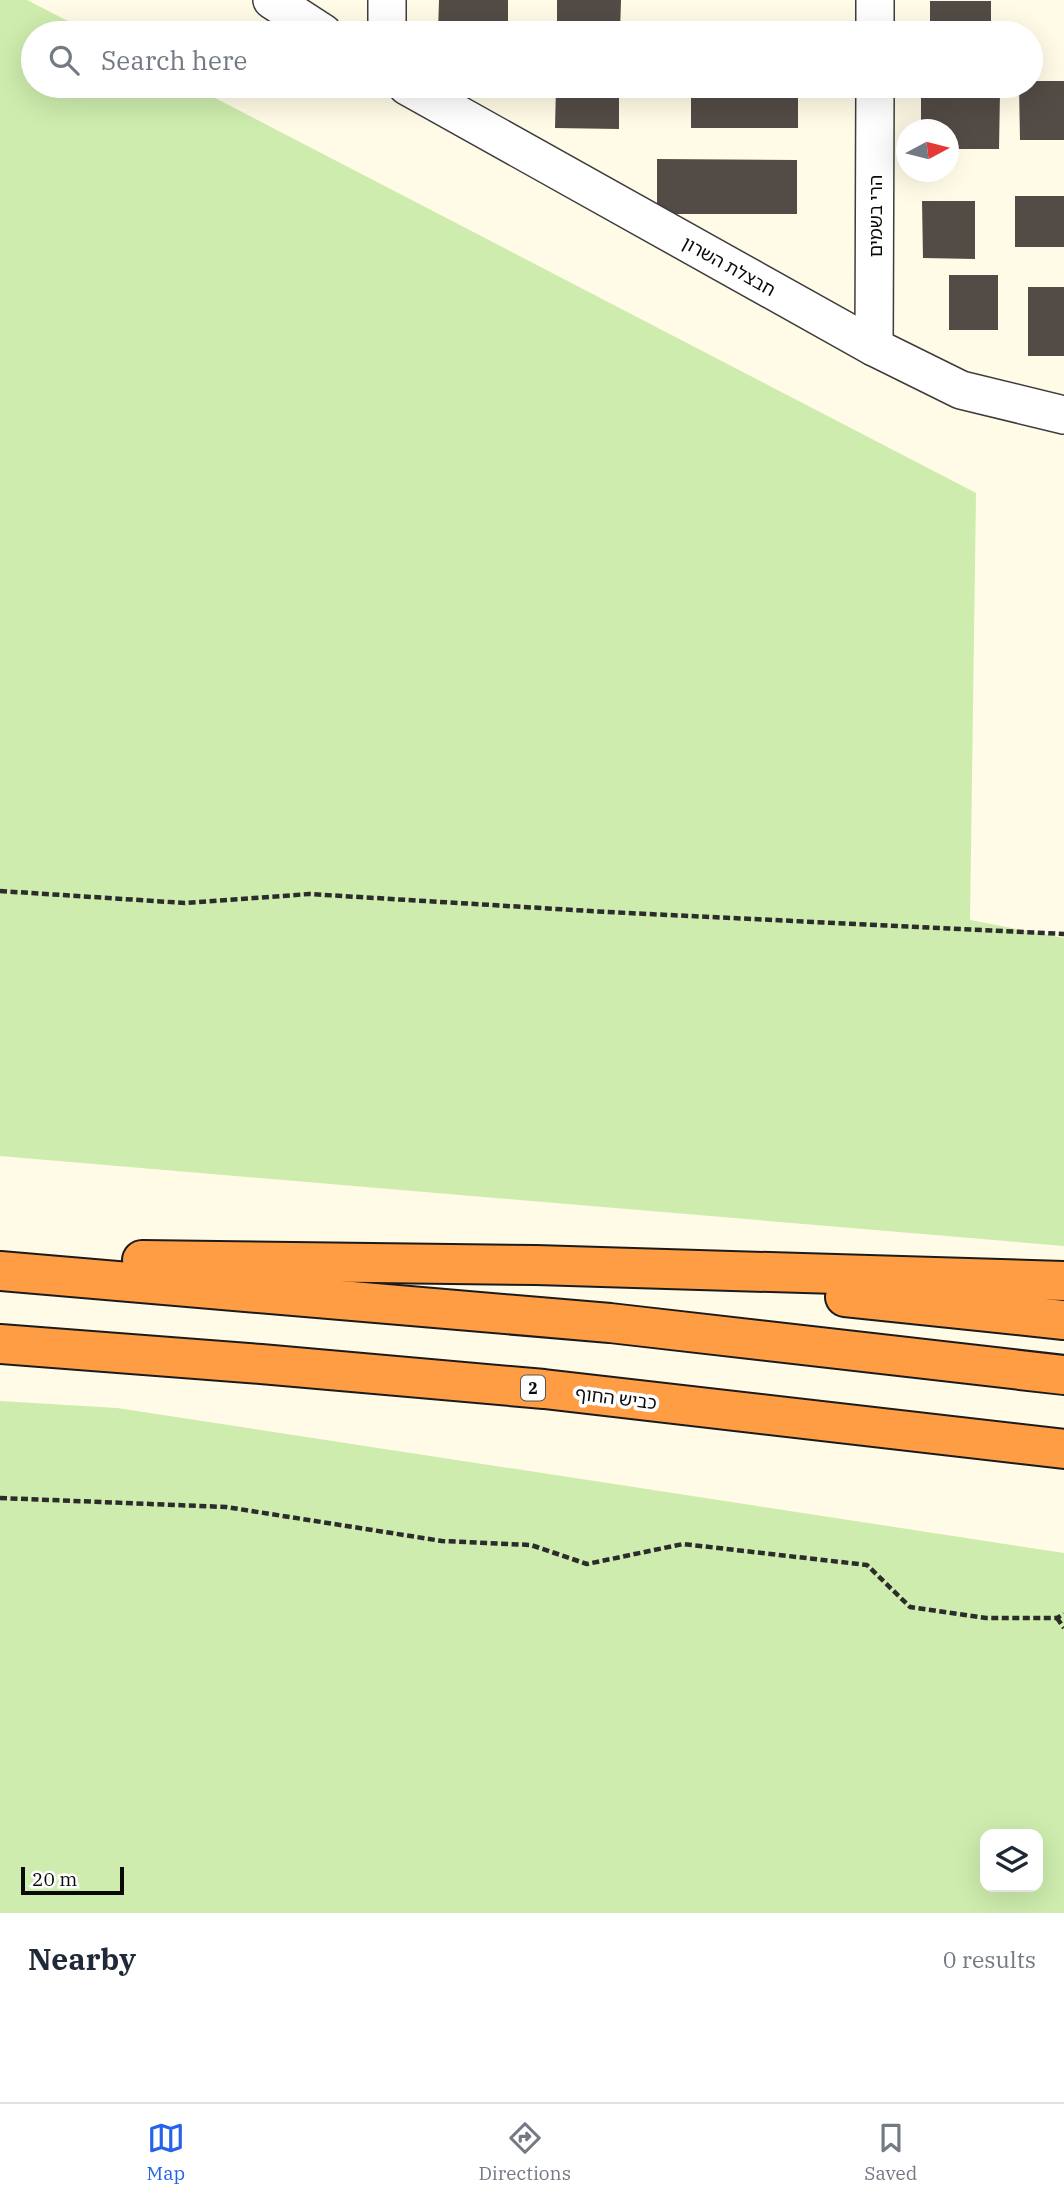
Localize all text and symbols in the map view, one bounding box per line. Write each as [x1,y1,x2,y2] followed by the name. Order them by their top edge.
[21,21,1043,98] search box
[45,41,83,79] icon: search
[101,43,247,77] text: Search here
[896,119,959,182] north arrow
[864,175,887,257] street label: הרי בשמים
[678,231,780,301] street label: חבצלת השרון
[521,1376,545,1400] road number: 2
[574,1382,658,1414] street label: כביש החוף
[980,1829,1043,1892] map controls
[980,1829,1043,1892] button: layers
[21,1864,124,1896] scale bar
[32,1867,77,1891] text: 20 m
[28,1939,136,1978] text: Nearby
[943,1944,1036,1974] text: 0 results
[147,2119,185,2185] tab: Map
[478,2119,571,2185] tab: Directions
[864,2119,917,2185] tab: Saved

